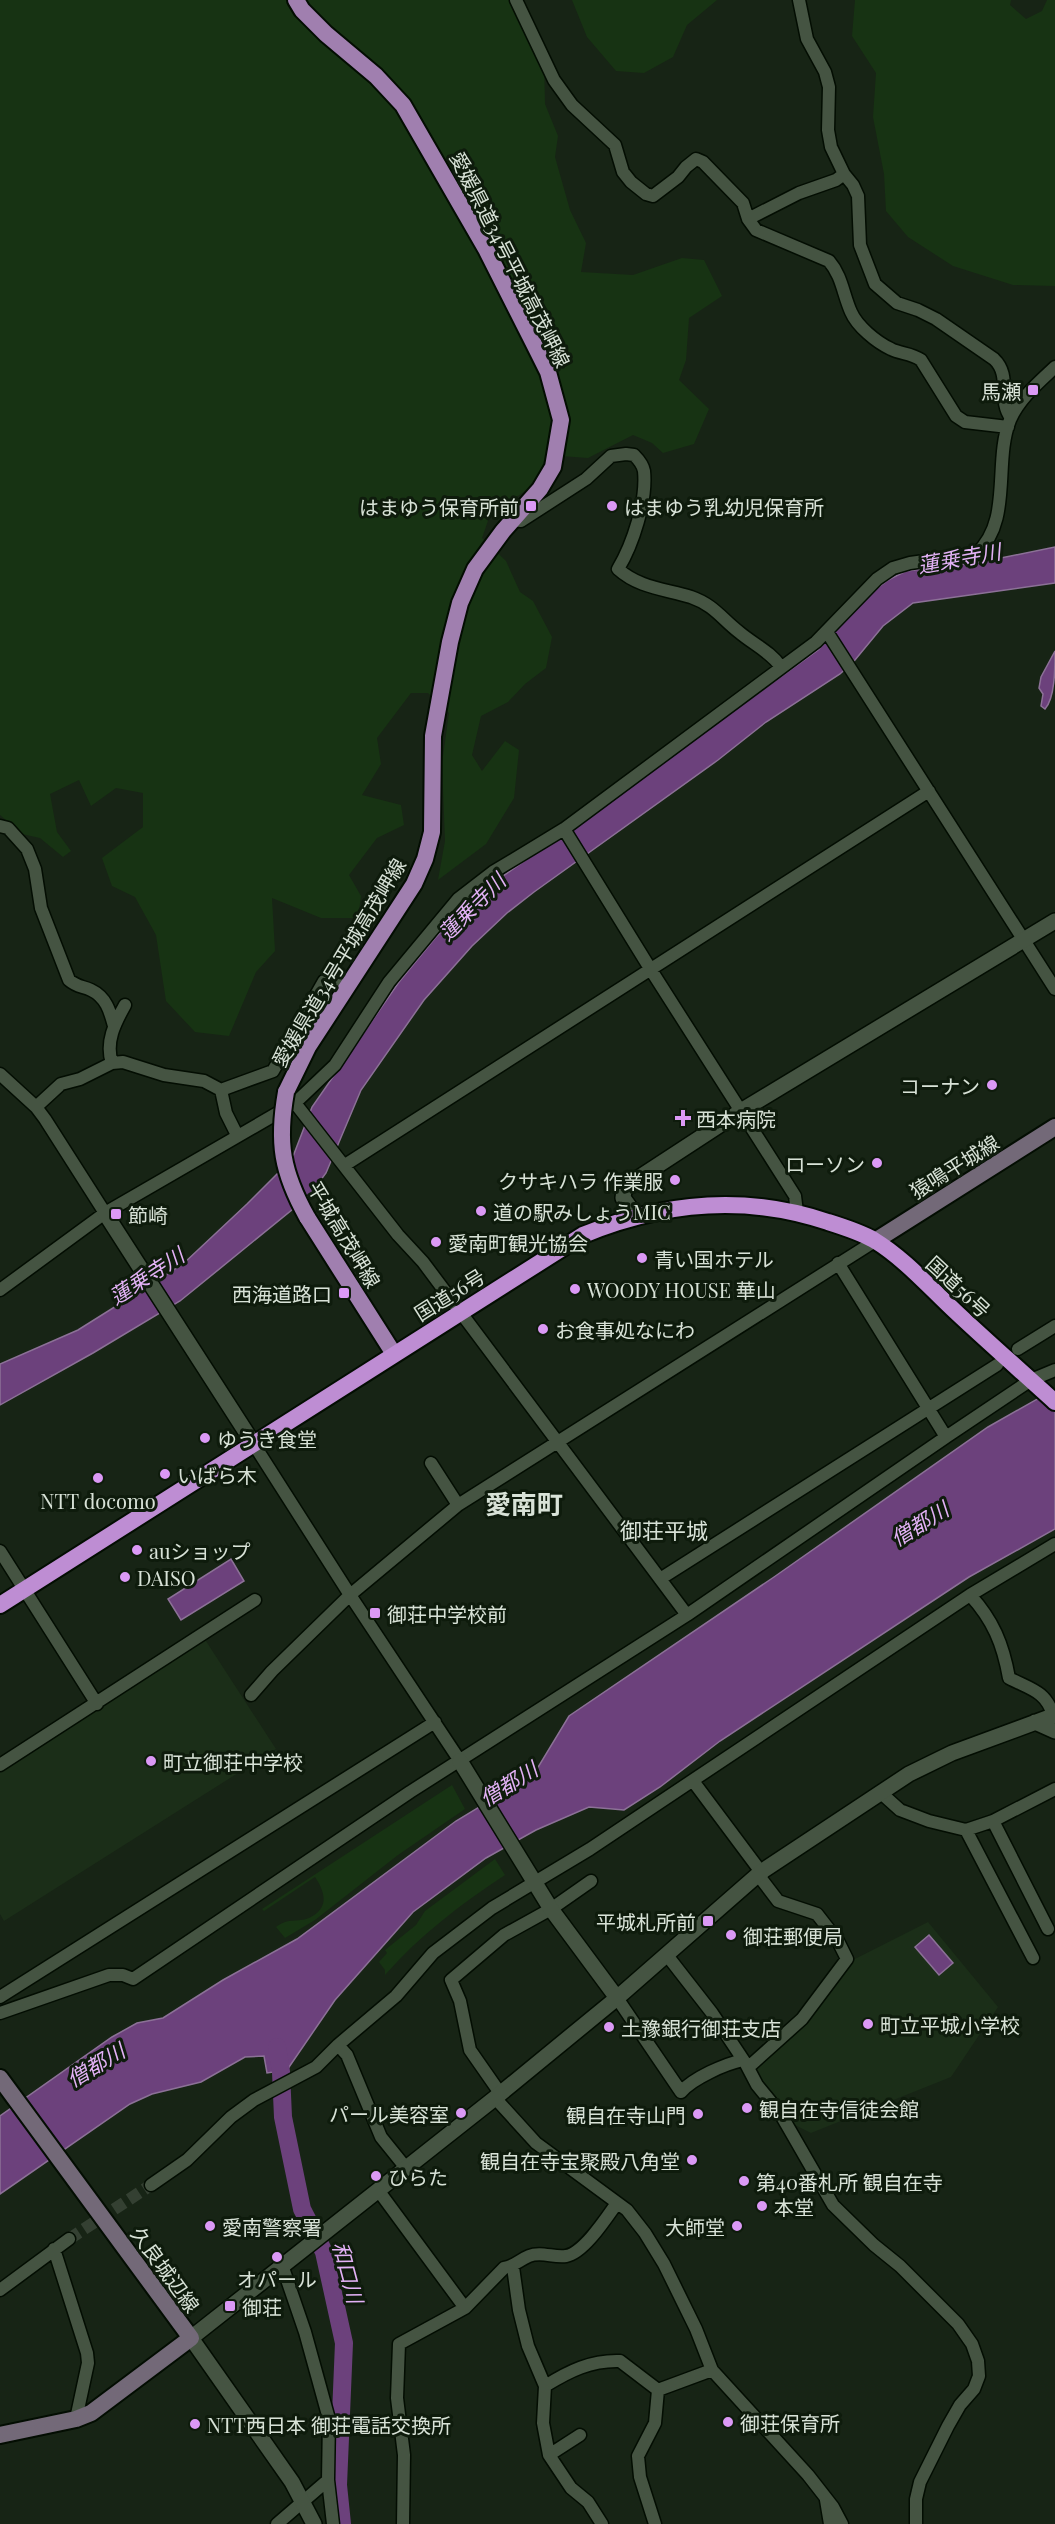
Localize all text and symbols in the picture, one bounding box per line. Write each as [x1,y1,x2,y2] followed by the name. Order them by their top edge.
[445,146,577,372] street label: 愛媛県道34号平城高茂岬線
[981,377,1021,404] place label: 馬瀬
[1026,383,1040,397] marker: 馬瀬
[359,493,519,520] place label: はまゆう保育所前
[624,493,824,520] place label: はまゆう乳幼児保育所
[524,499,538,513] marker: はまゆう保育所前
[605,499,619,513] marker: はまゆう乳幼児保育所
[915,536,1005,578] water label: 蓮乗寺川
[265,853,411,1071] street label: 愛媛県道34号平城高茂岬線
[431,865,512,946] water label: 蓮乗寺川
[900,1072,980,1099] place label: コーナン
[985,1078,999,1092] marker: コーナン
[696,1105,776,1132] place label: 西本病院
[674,1109,692,1127] marker: 西本病院
[904,1128,1004,1204] street label: 猿鳴平城線
[785,1150,865,1177] place label: ローソン
[870,1156,884,1170] marker: ローソン
[498,1167,663,1194] place label: クサキハラ 作業服
[668,1173,682,1187] marker: クサキハラ 作業服
[303,1176,387,1292] street label: 平城高茂岬線
[493,1198,671,1225] place label: 道の駅みしょうMIC
[128,1201,168,1228] place label: 節崎
[474,1204,488,1218] marker: 道の駅みしょうMIC
[109,1207,123,1221] marker: 節崎
[448,1229,588,1256] place label: 愛南町観光協会
[429,1235,443,1249] marker: 愛南町観光協会
[103,1239,191,1310] water label: 蓮乗寺川
[654,1245,774,1272] place label: 青い国ホテル
[921,1249,997,1323] street label: 国道56号
[635,1251,649,1265] marker: 青い国ホテル
[409,1262,489,1326] street label: 国道56号
[586,1276,776,1303] place label: WOODY HOUSE 華山
[232,1280,332,1307] place label: 西海道路口
[568,1282,582,1296] marker: WOODY HOUSE 華山
[337,1286,351,1300] marker: 西海道路口
[555,1316,695,1343] place label: お食事処なにわ
[536,1322,550,1336] marker: お食事処なにわ
[217,1425,317,1452] place label: ゆうき食堂
[198,1431,212,1445] marker: ゆうき食堂
[177,1461,257,1488] place label: いばら木
[158,1467,172,1481] marker: いばら木
[91,1471,105,1485] marker: NTT docomo
[485,1486,563,1521] district label: 愛南町
[40,1487,156,1514] place label: NTT docomo
[885,1493,955,1552] water label: 僧都川
[620,1515,708,1545] district label: 御荘平城
[149,1537,251,1564] place label: auショップ
[130,1543,144,1557] marker: auショップ
[137,1564,196,1591] place label: DAISO
[118,1570,132,1584] marker: DAISO
[387,1600,507,1627] place label: 御荘中学校前
[368,1606,382,1620] marker: 御荘中学校前
[163,1748,303,1775] place label: 町立御荘中学校
[474,1753,544,1812] water label: 僧都川
[144,1754,158,1768] marker: 町立御荘中学校
[596,1908,696,1935] place label: 平城札所前
[701,1914,715,1928] marker: 平城札所前
[743,1922,843,1949] place label: 御荘郵便局
[724,1928,738,1942] marker: 御荘郵便局
[880,2011,1020,2038] place label: 町立平城小学校
[621,2014,781,2041] place label: 土豫銀行御荘支店
[861,2017,875,2031] marker: 町立平城小学校
[602,2020,616,2034] marker: 土豫銀行御荘支店
[61,2035,131,2092] water label: 僧都川
[759,2095,919,2122] place label: 観自在寺信徒会館
[329,2100,449,2127] place label: パール美容室
[566,2101,686,2128] place label: 観自在寺山門
[740,2101,754,2115] marker: 観自在寺信徒会館
[454,2106,468,2120] marker: パール美容室
[691,2107,705,2121] marker: 観自在寺山門
[480,2147,680,2174] place label: 観自在寺宝聚殿八角堂
[685,2153,699,2167] marker: 観自在寺宝聚殿八角堂
[388,2163,448,2190] place label: ひらた
[756,2168,943,2195] place label: 第40番札所 観自在寺
[369,2169,383,2183] marker: ひらた
[737,2174,751,2188] marker: 第40番札所 観自在寺
[774,2193,814,2220] place label: 本堂
[755,2199,769,2213] marker: 本堂
[222,2213,322,2240] place label: 愛南警察署
[665,2213,725,2240] place label: 大師堂
[203,2219,217,2233] marker: 愛南警察署
[730,2219,744,2233] marker: 大師堂
[126,2221,206,2317] street label: 久良城辺線
[327,2238,371,2308] water label: 和口川
[270,2250,284,2264] marker: オパール
[237,2265,317,2292] place label: オパール
[242,2293,282,2320] place label: 御荘
[223,2299,237,2313] marker: 御荘
[740,2409,840,2436] place label: 御荘保育所
[207,2411,451,2438] place label: NTT西日本 御荘電話交換所
[721,2415,735,2429] marker: 御荘保育所
[188,2417,202,2431] marker: NTT西日本 御荘電話交換所

